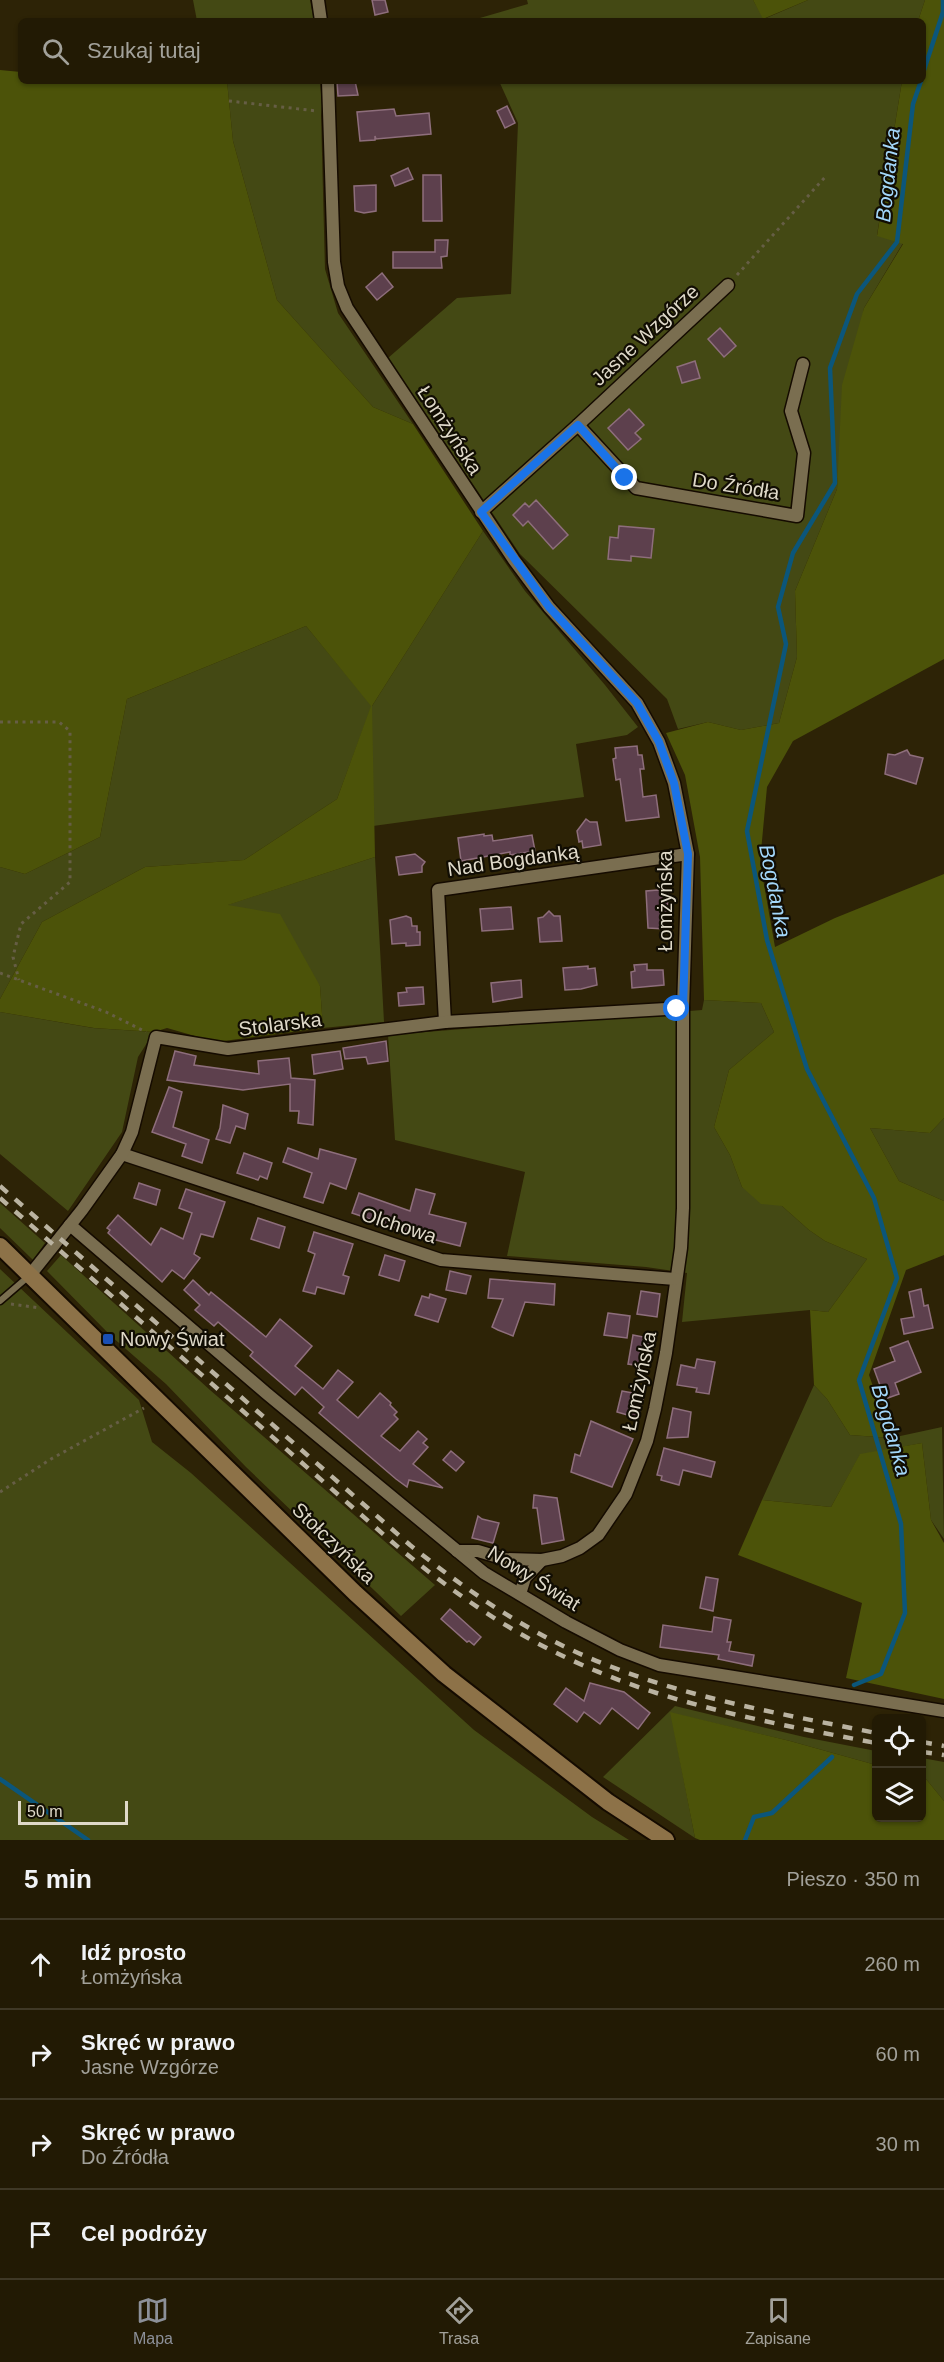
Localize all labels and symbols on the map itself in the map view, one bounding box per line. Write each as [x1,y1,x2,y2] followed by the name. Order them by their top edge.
[871,127,904,223] water label: Bogdanka
[587,280,703,390] street label: Jasne Wzgórze
[413,382,487,479] street label: Łomżyńska
[611,464,637,490] route end
[691,468,782,504] street label: Do Źródła
[446,840,581,880] street label: Nad Bogdanką
[755,842,796,940] water label: Bogdanka
[654,850,676,952] street label: Łomżyńska
[663,995,689,1021] route start
[237,1008,324,1040] street label: Stolarska
[359,1203,440,1248] street label: Olchowa
[120,1327,225,1350] place label: Nowy Świat
[618,1328,660,1433] street label: Łomżyńska
[101,1332,115,1346] marker: Nowy Świat
[867,1381,916,1478] water label: Bogdanka
[288,1498,381,1589] street label: Stołczyńska
[484,1540,585,1615] street label: Nowy Świat
[18,1798,128,1826] scale bar

